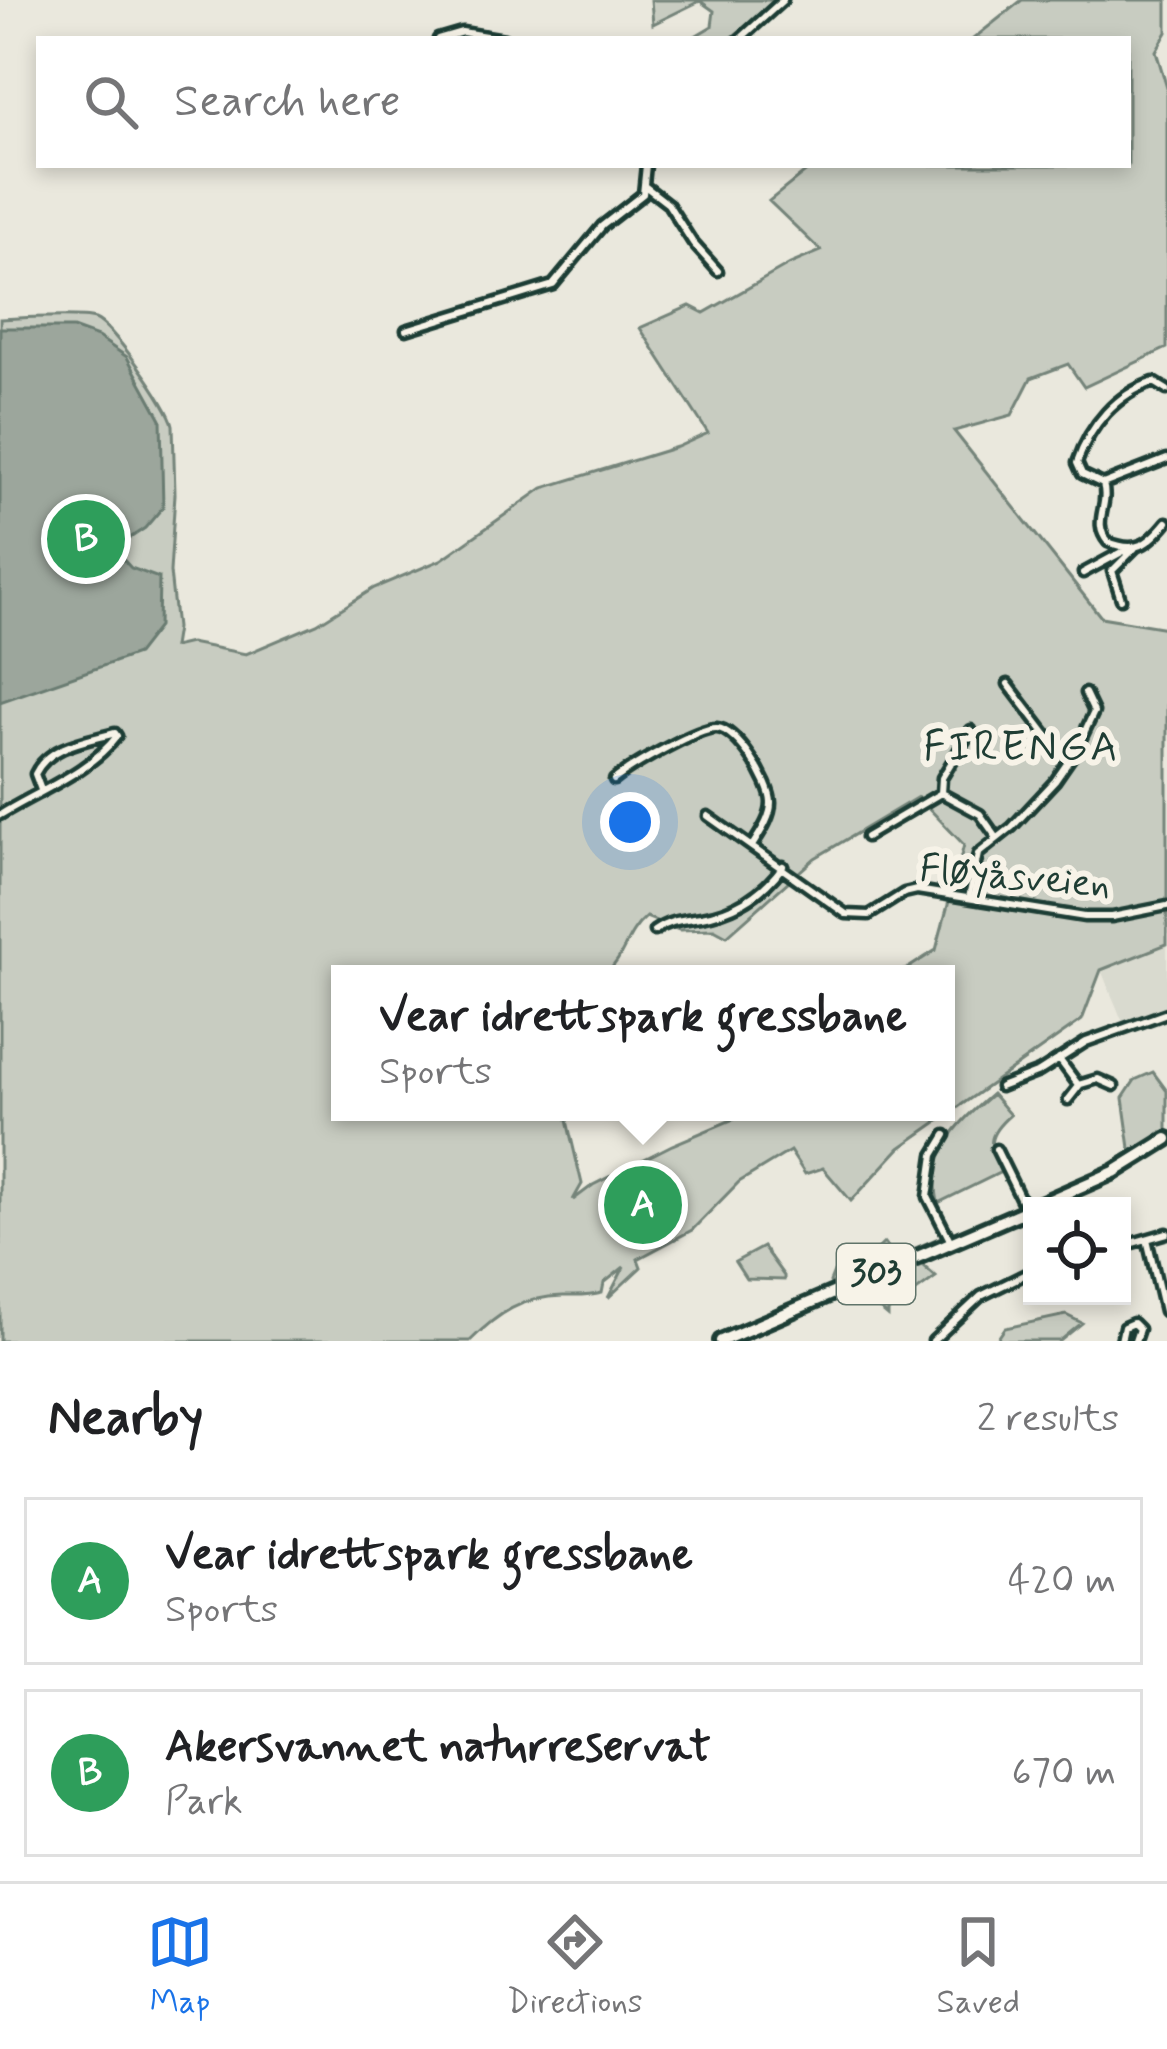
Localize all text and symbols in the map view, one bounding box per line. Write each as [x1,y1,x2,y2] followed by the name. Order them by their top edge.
[36,36,1131,168] search box
[78,69,144,135] icon: search
[174,73,401,132] text: Search here
[47,494,125,584] pin: B
[923,721,1121,776] district label: FIRENGA
[600,792,660,852] your location
[917,844,1113,912] street label: Fløyåsveien
[331,965,955,1121] popup
[379,988,907,1047] text: Vear idrettspark gressbane
[379,1047,492,1098] text: Sports
[604,1160,682,1250] pin: A
[1023,1197,1131,1305] map controls
[1023,1197,1131,1305] button: locate
[837,1244,915,1304] road number: 303
[48,1386,203,1452] text: Nearby
[977,1394,1119,1445] text: 2 results
[165,1526,693,1585] text: Vear idrettspark gressbane
[77,1556,103,1607] text: A
[1008,1556,1116,1607] text: 420 m
[165,1585,278,1636] text: Sports
[165,1718,711,1777] text: Akersvannet naturreservat
[78,1748,102,1799] text: B
[1011,1748,1116,1799] text: 670 m
[165,1777,243,1828] text: Park
[147,1909,213,2025] tab: Map
[507,1909,643,2025] tab: Directions
[937,1909,1020,2025] tab: Saved

